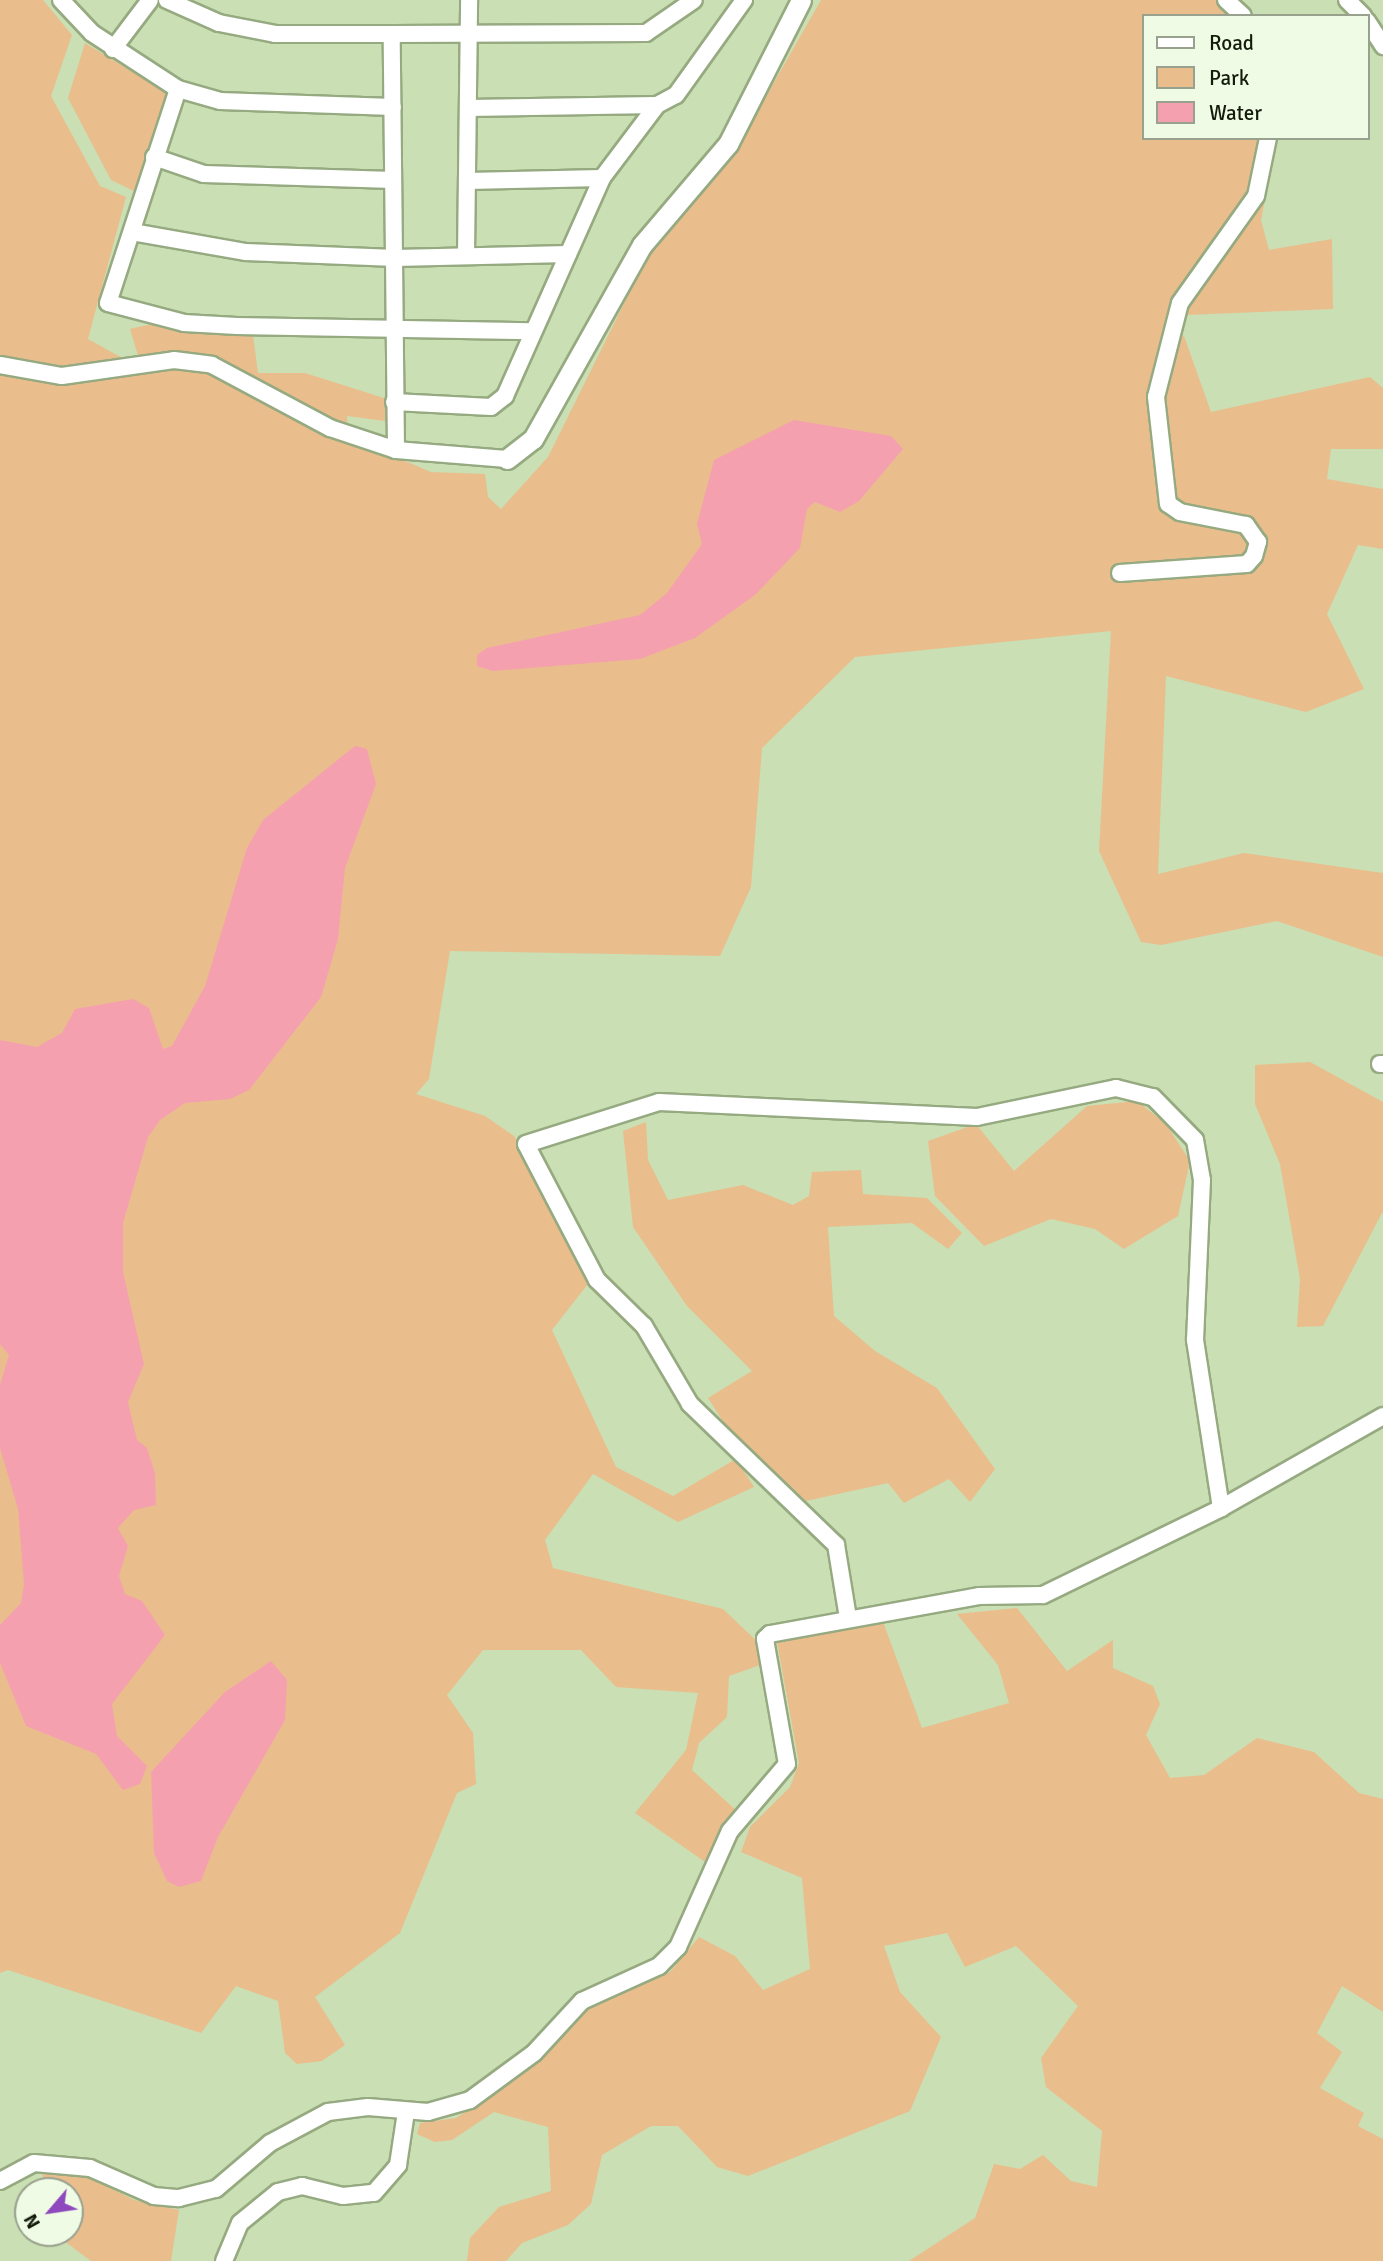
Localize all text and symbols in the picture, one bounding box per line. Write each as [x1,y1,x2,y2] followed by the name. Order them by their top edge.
[1142,14,1369,140] legend
[1209,30,1254,56] text: Road
[1209,65,1249,91] text: Park
[1209,100,1262,126] text: Water
[14,2177,84,2247] north arrow
[19,2210,46,2233] text: N

